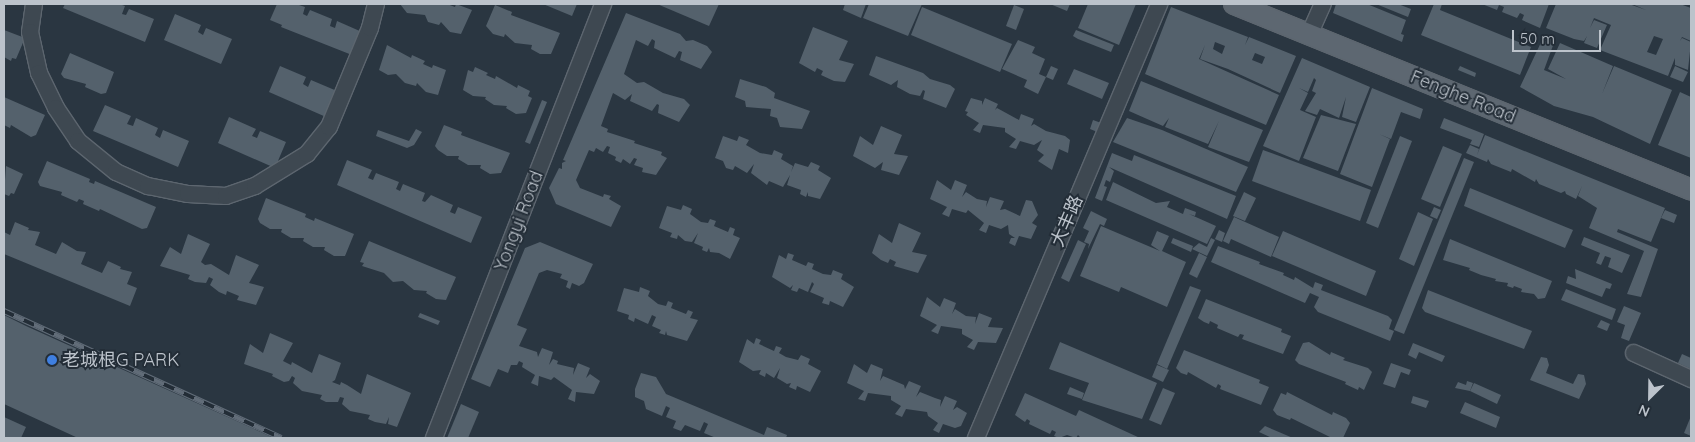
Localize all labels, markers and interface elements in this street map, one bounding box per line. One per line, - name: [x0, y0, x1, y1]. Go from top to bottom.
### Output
- scale bar: [1515, 20, 1604, 52]
- text: 50 m: [1520, 29, 1555, 48]
- street label: Fenghe Road: [1407, 66, 1519, 128]
- street label: Yongyi Road: [490, 168, 548, 274]
- street label: 大丰路: [1047, 192, 1087, 250]
- place label: 老城根G PARK: [62, 349, 179, 371]
- marker: 老城根G PARK: [46, 354, 58, 366]
- north arrow: [1625, 372, 1675, 422]
- text: N: [1636, 401, 1652, 421]

